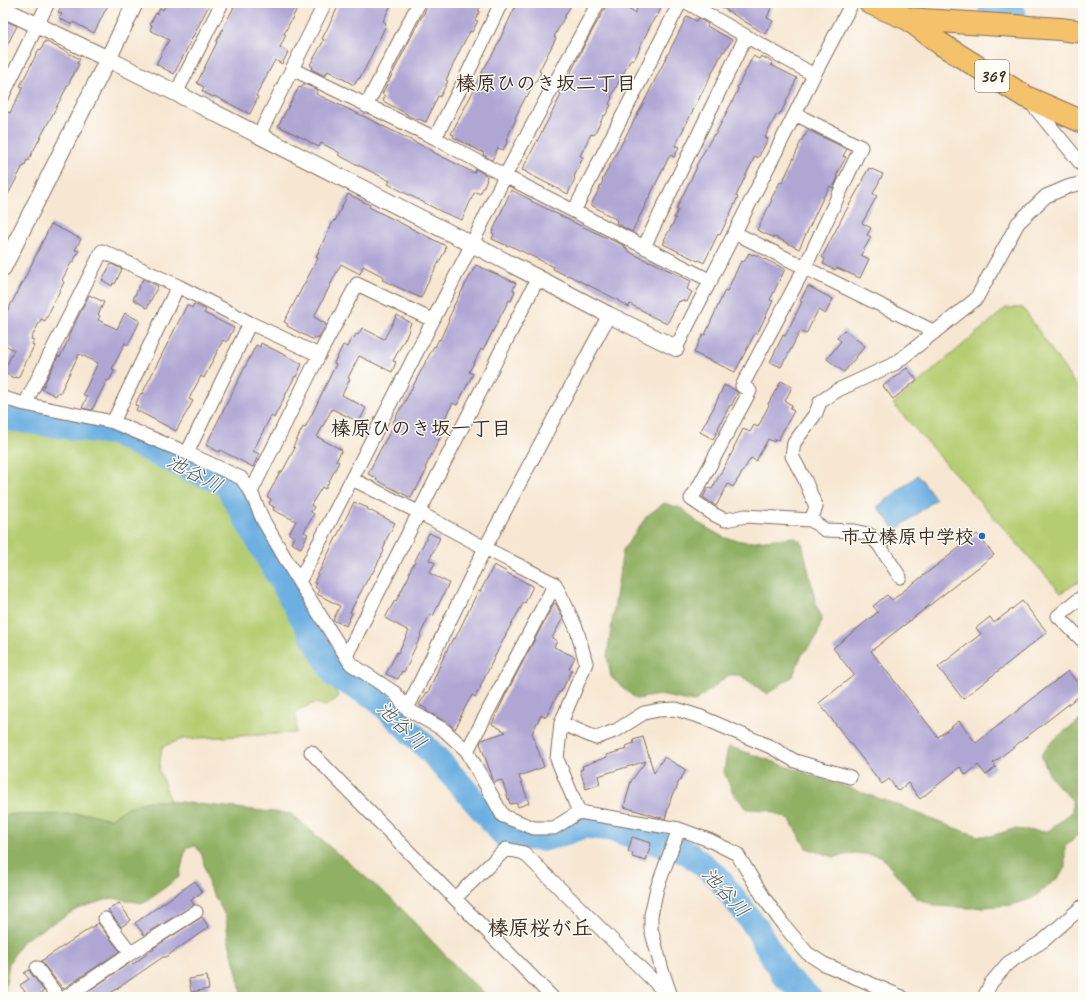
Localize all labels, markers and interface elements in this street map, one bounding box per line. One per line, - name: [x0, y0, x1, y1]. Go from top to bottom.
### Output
- road number: 369: [975, 60, 1009, 92]
- district label: 榛原ひのき坂二丁目: [456, 71, 636, 96]
- district label: 榛原ひのき坂一丁目: [331, 416, 511, 441]
- water label: 池谷川: [162, 448, 227, 499]
- place label: 市立榛原中学校: [841, 525, 974, 549]
- marker: 市立榛原中学校: [977, 531, 987, 541]
- water label: 池谷川: [371, 696, 432, 755]
- water label: 池谷川: [696, 862, 755, 923]
- district label: 榛原桜が丘: [488, 915, 593, 941]

